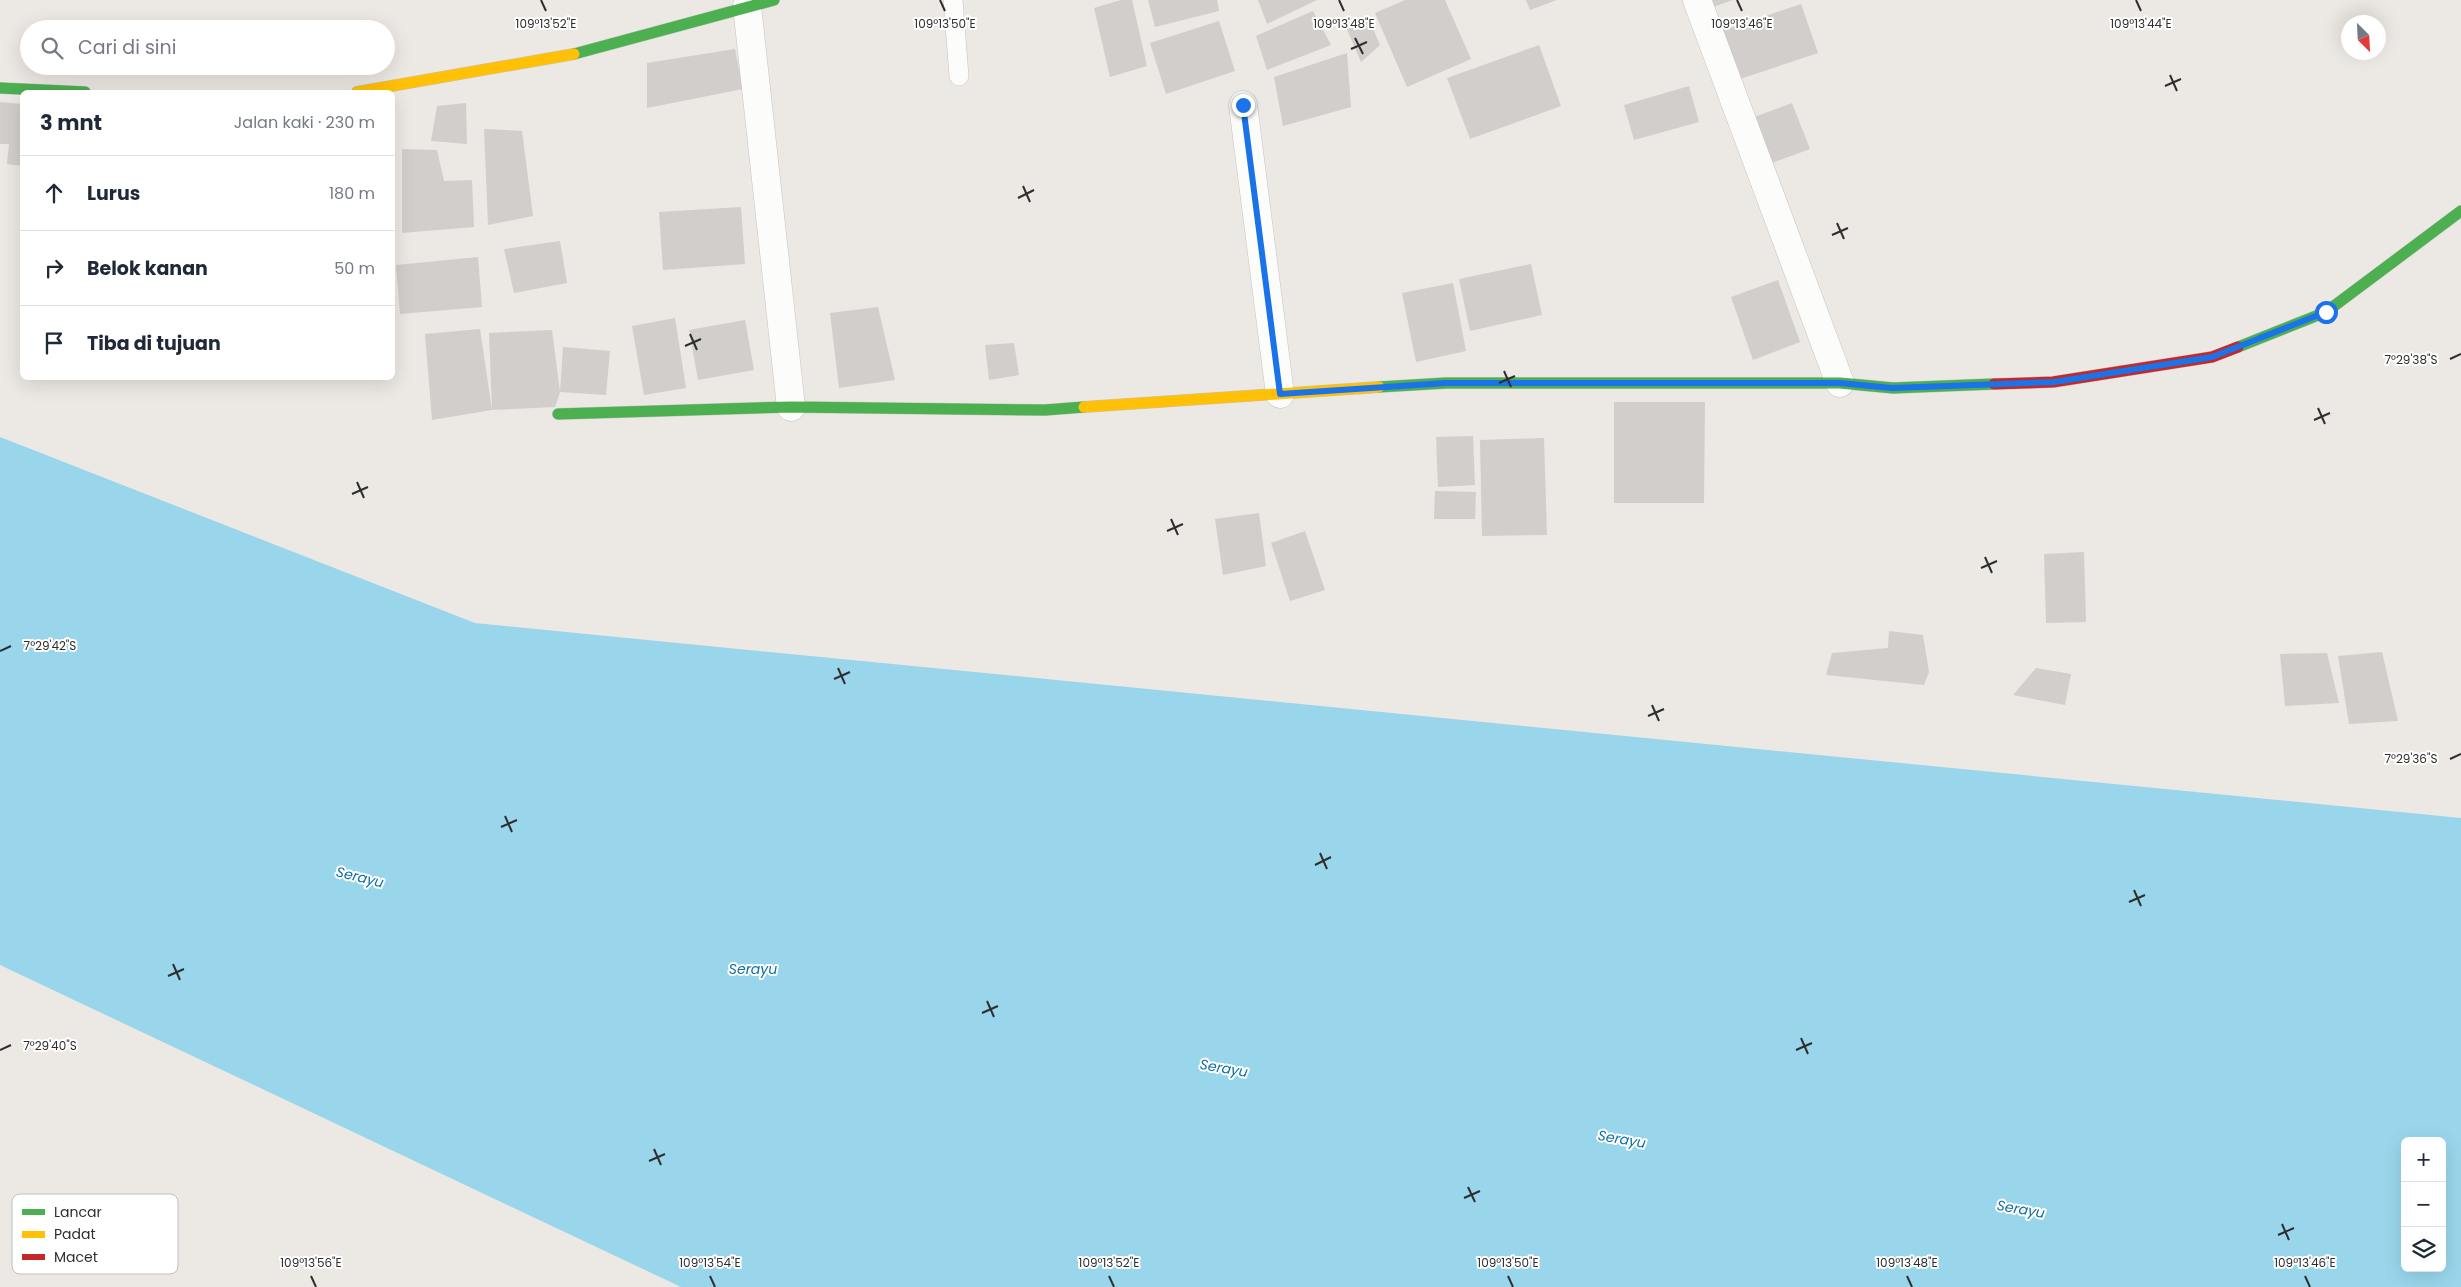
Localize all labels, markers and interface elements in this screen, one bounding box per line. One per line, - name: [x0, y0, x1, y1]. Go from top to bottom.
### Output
- text: 109°13'52"E: [516, 15, 576, 32]
- text: 109°13'50"E: [914, 15, 976, 32]
- text: 109°13'48"E: [1313, 15, 1375, 32]
- text: 109°13'46"E: [1711, 15, 1773, 32]
- text: 109°13'44"E: [2110, 15, 2172, 32]
- north arrow: [2341, 15, 2386, 60]
- search box: [20, 20, 395, 75]
- icon: search: [38, 34, 66, 62]
- text: Cari di sini: [78, 34, 176, 61]
- route end: [1232, 94, 1255, 117]
- text: 3 mnt: [40, 108, 102, 137]
- text: Jalan kaki · 230 m: [234, 111, 375, 134]
- icon: ahead: [40, 179, 68, 207]
- text: Lurus: [87, 180, 140, 207]
- text: 180 m: [329, 182, 375, 205]
- icon: right: [40, 254, 68, 282]
- text: Belok kanan: [87, 255, 208, 282]
- text: 50 m: [334, 257, 375, 280]
- route start: [2315, 301, 2338, 324]
- icon: arrive: [40, 329, 68, 357]
- text: Tiba di tujuan: [87, 330, 221, 357]
- text: 7°29'38"S: [2384, 351, 2438, 368]
- text: 7°29'42"S: [24, 637, 76, 654]
- text: 7°29'36"S: [2384, 750, 2438, 767]
- water label: Serayu: [334, 861, 386, 893]
- water label: Serayu: [729, 959, 777, 979]
- text: 7°29'40"S: [23, 1037, 77, 1054]
- water label: Serayu: [1198, 1054, 1250, 1082]
- water label: Serayu: [1596, 1125, 1648, 1153]
- map controls: [2401, 1137, 2446, 1272]
- button: +: [2401, 1137, 2446, 1182]
- button: −: [2401, 1182, 2446, 1227]
- legend: [12, 1194, 178, 1274]
- water label: Serayu: [1995, 1195, 2047, 1223]
- text: Lancar: [54, 1202, 102, 1222]
- text: Padat: [54, 1224, 96, 1244]
- button: layers: [2401, 1227, 2446, 1272]
- text: Macet: [54, 1247, 98, 1267]
- text: 109°13'56"E: [280, 1254, 342, 1271]
- text: 109°13'54"E: [679, 1254, 741, 1271]
- text: 109°13'52"E: [1079, 1254, 1139, 1271]
- text: 109°13'50"E: [1477, 1254, 1539, 1271]
- text: 109°13'48"E: [1876, 1254, 1938, 1271]
- text: 109°13'46"E: [2274, 1254, 2336, 1271]

